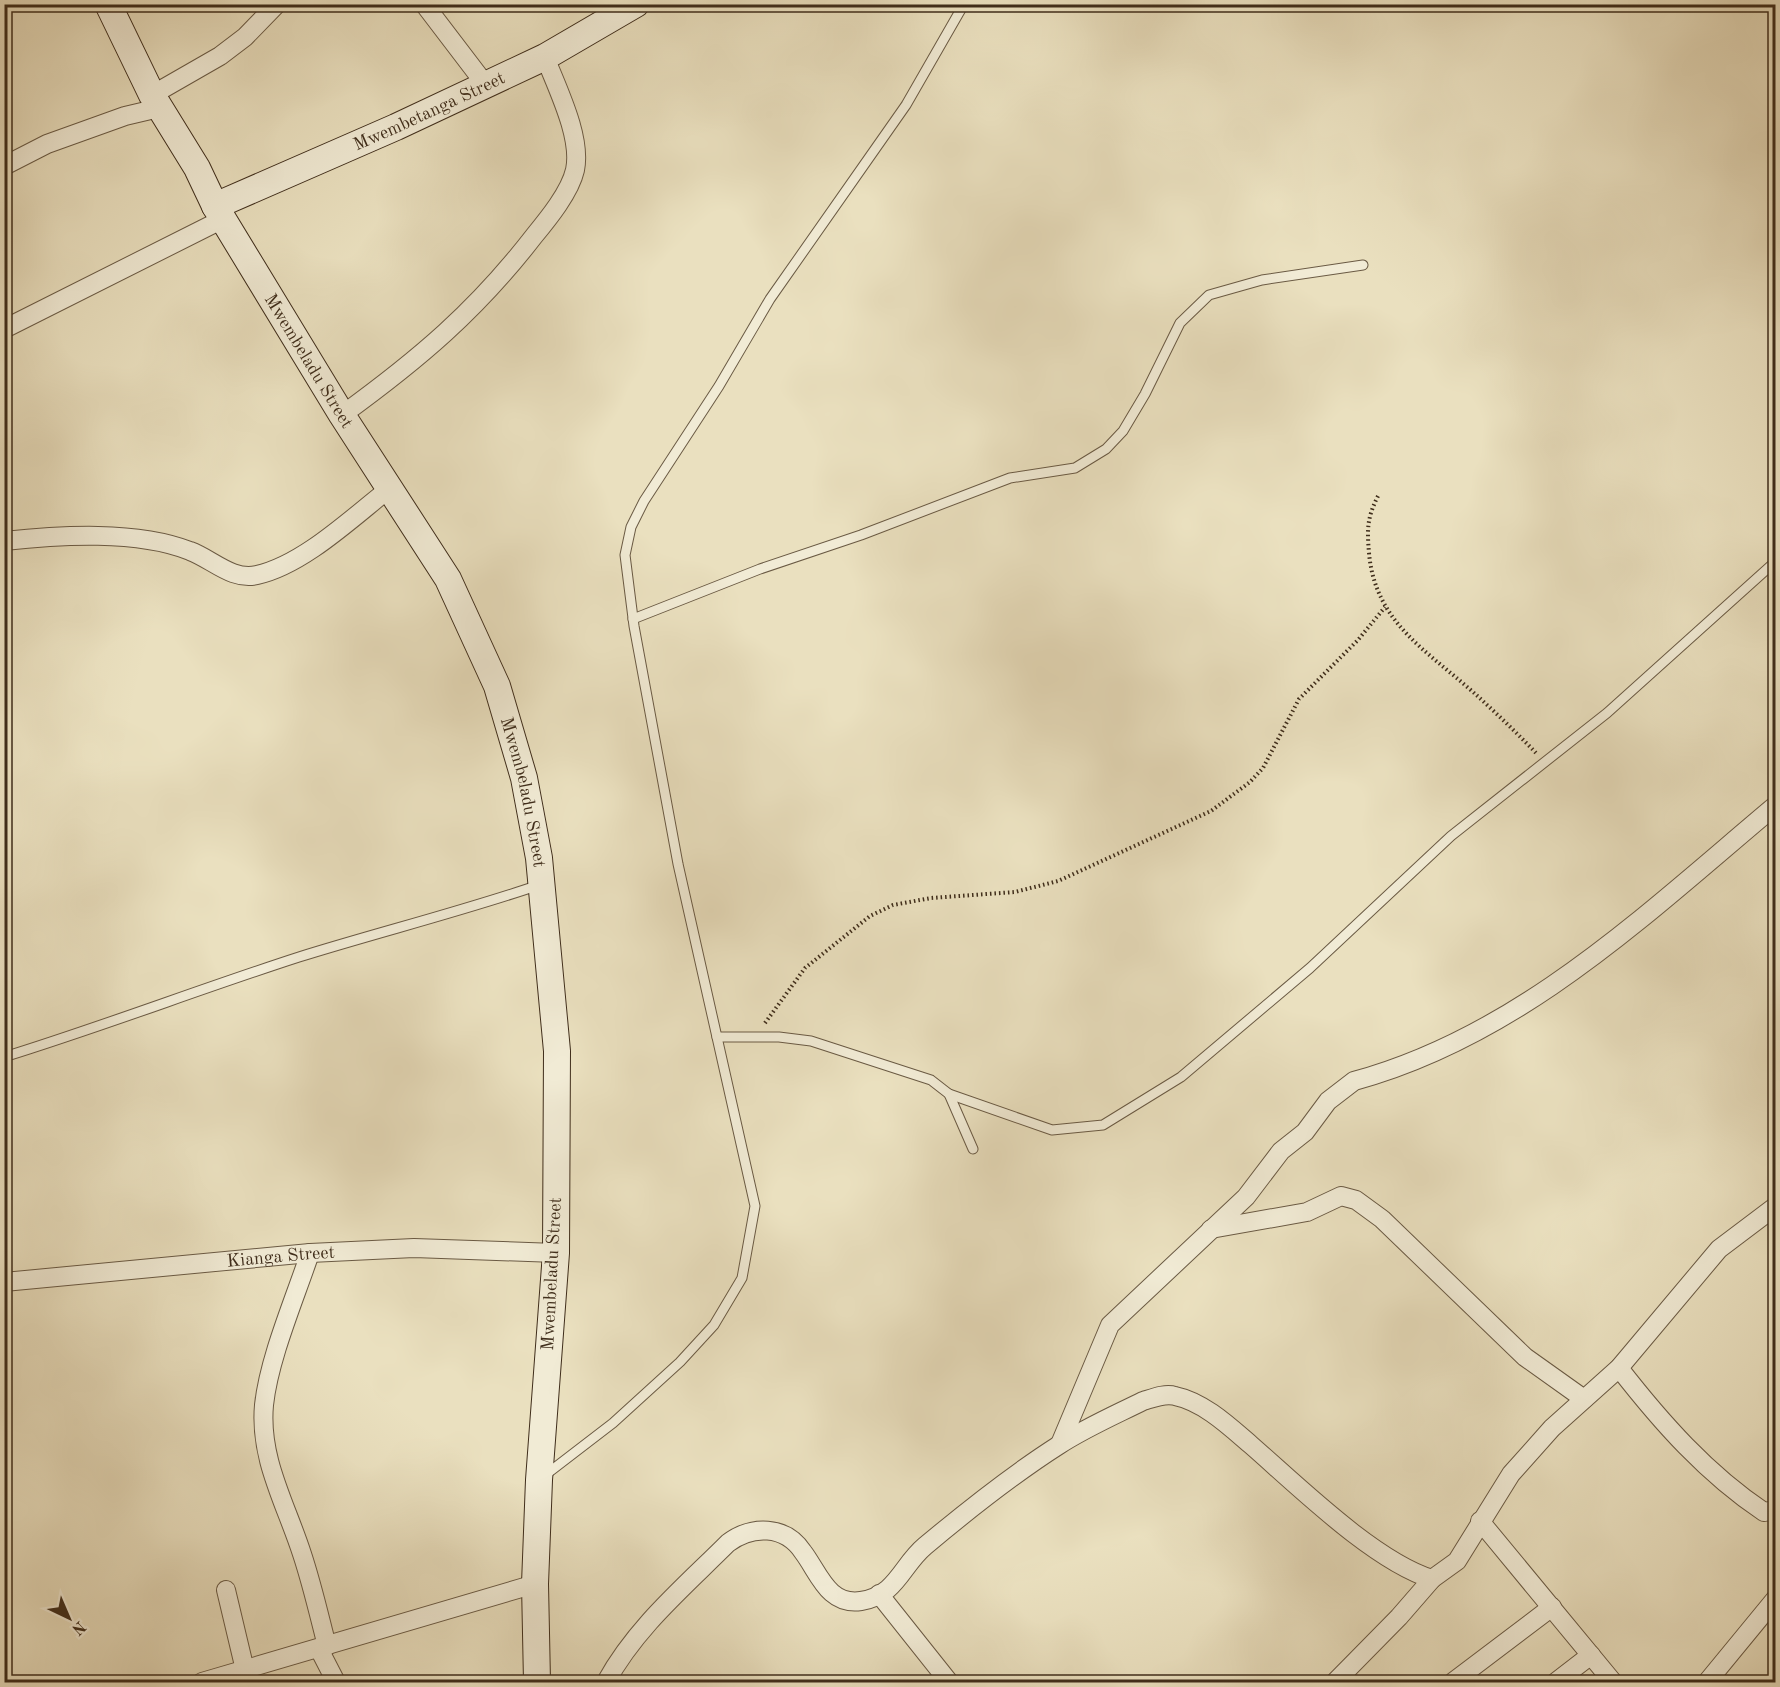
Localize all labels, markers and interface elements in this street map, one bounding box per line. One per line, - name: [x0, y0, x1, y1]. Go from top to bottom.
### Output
- street label: Mwembetanga Street: [351, 69, 508, 154]
- street label: Mwembeladu Street: [261, 291, 356, 432]
- street label: Mwembeladu Street: [497, 715, 548, 868]
- street label: Mwembeladu Street: [539, 1197, 565, 1351]
- street label: Kianga Street: [226, 1244, 335, 1271]
- north arrow: [39, 1588, 99, 1648]
- text: N: [68, 1617, 88, 1638]

